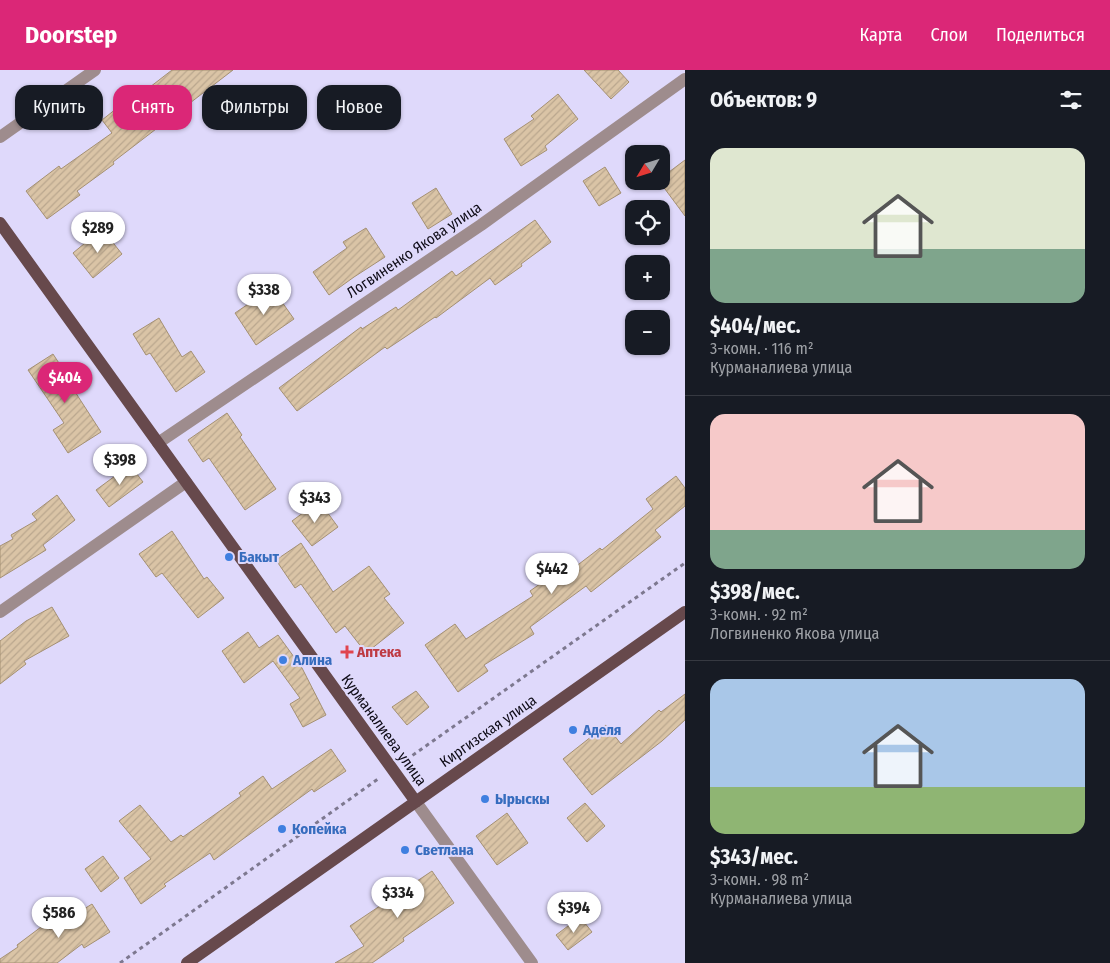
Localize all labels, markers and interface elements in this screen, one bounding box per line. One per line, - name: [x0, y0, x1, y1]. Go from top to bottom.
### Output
- text: Doorstep: [25, 21, 117, 49]
- text: Карта: [859, 24, 902, 46]
- text: Слои: [930, 24, 968, 46]
- text: Поделиться: [996, 24, 1085, 46]
- chip: Купить: [15, 85, 103, 130]
- chip: Снять: [113, 85, 192, 130]
- chip: Фильтры: [202, 85, 307, 130]
- chip: Новое: [317, 85, 401, 130]
- icon: filters: [1057, 86, 1085, 114]
- text: Объектов: 9: [710, 87, 817, 113]
- north arrow: [625, 145, 670, 190]
- map controls: [625, 145, 670, 355]
- icon: home: [853, 181, 943, 271]
- street label: Логвиненко Якова улица: [343, 198, 485, 302]
- button: locate: [625, 200, 670, 245]
- pin: $289: [68, 212, 128, 254]
- text: $289: [82, 218, 114, 237]
- button: +: [625, 255, 670, 300]
- pin: $338: [234, 274, 294, 316]
- text: $338: [248, 280, 280, 299]
- button: −: [625, 310, 670, 355]
- text: $404/мес.: [710, 313, 801, 339]
- text: 3-комн. · 116 m²: [710, 339, 813, 358]
- text: Курманалиева улица: [710, 358, 852, 377]
- pin: $404: [35, 362, 95, 404]
- text: $404: [48, 368, 82, 387]
- pin: $398: [90, 444, 150, 486]
- icon: home: [853, 446, 943, 536]
- text: $398: [104, 450, 136, 469]
- pin: $343: [285, 482, 345, 524]
- text: $343: [299, 488, 331, 507]
- place label: Бакыт: [239, 548, 280, 566]
- marker: Бакыт: [223, 551, 235, 563]
- pin: $442: [522, 552, 582, 595]
- text: $442: [536, 559, 568, 578]
- text: $398/мес.: [710, 579, 800, 605]
- text: 3-комн. · 92 m²: [710, 605, 808, 624]
- text: Логвиненко Якова улица: [710, 624, 879, 643]
- place label: Аптека: [356, 643, 402, 661]
- marker: Аптека: [341, 646, 353, 658]
- place label: Алина: [292, 651, 333, 669]
- marker: Алина: [277, 654, 289, 666]
- street label: Курманалиева улица: [338, 671, 430, 789]
- street label: Киргизская улица: [436, 691, 540, 771]
- icon: home: [853, 711, 943, 801]
- place label: Аделя: [582, 721, 621, 739]
- marker: Аделя: [567, 724, 579, 736]
- place label: Ырыскы: [495, 790, 550, 808]
- marker: Ырыскы: [479, 793, 491, 805]
- place label: Копейка: [292, 820, 347, 838]
- marker: Копейка: [276, 823, 288, 835]
- place label: Светлана: [415, 841, 474, 859]
- marker: Светлана: [399, 844, 411, 856]
- text: $343/мес.: [710, 844, 798, 870]
- text: 3-комн. · 98 m²: [710, 870, 809, 889]
- pin: $334: [368, 876, 428, 919]
- text: $334: [382, 883, 414, 902]
- text: Курманалиева улица: [710, 889, 852, 908]
- pin: $394: [544, 892, 604, 934]
- pin: $586: [29, 896, 89, 939]
- text: $394: [558, 898, 590, 917]
- text: $586: [43, 903, 75, 922]

